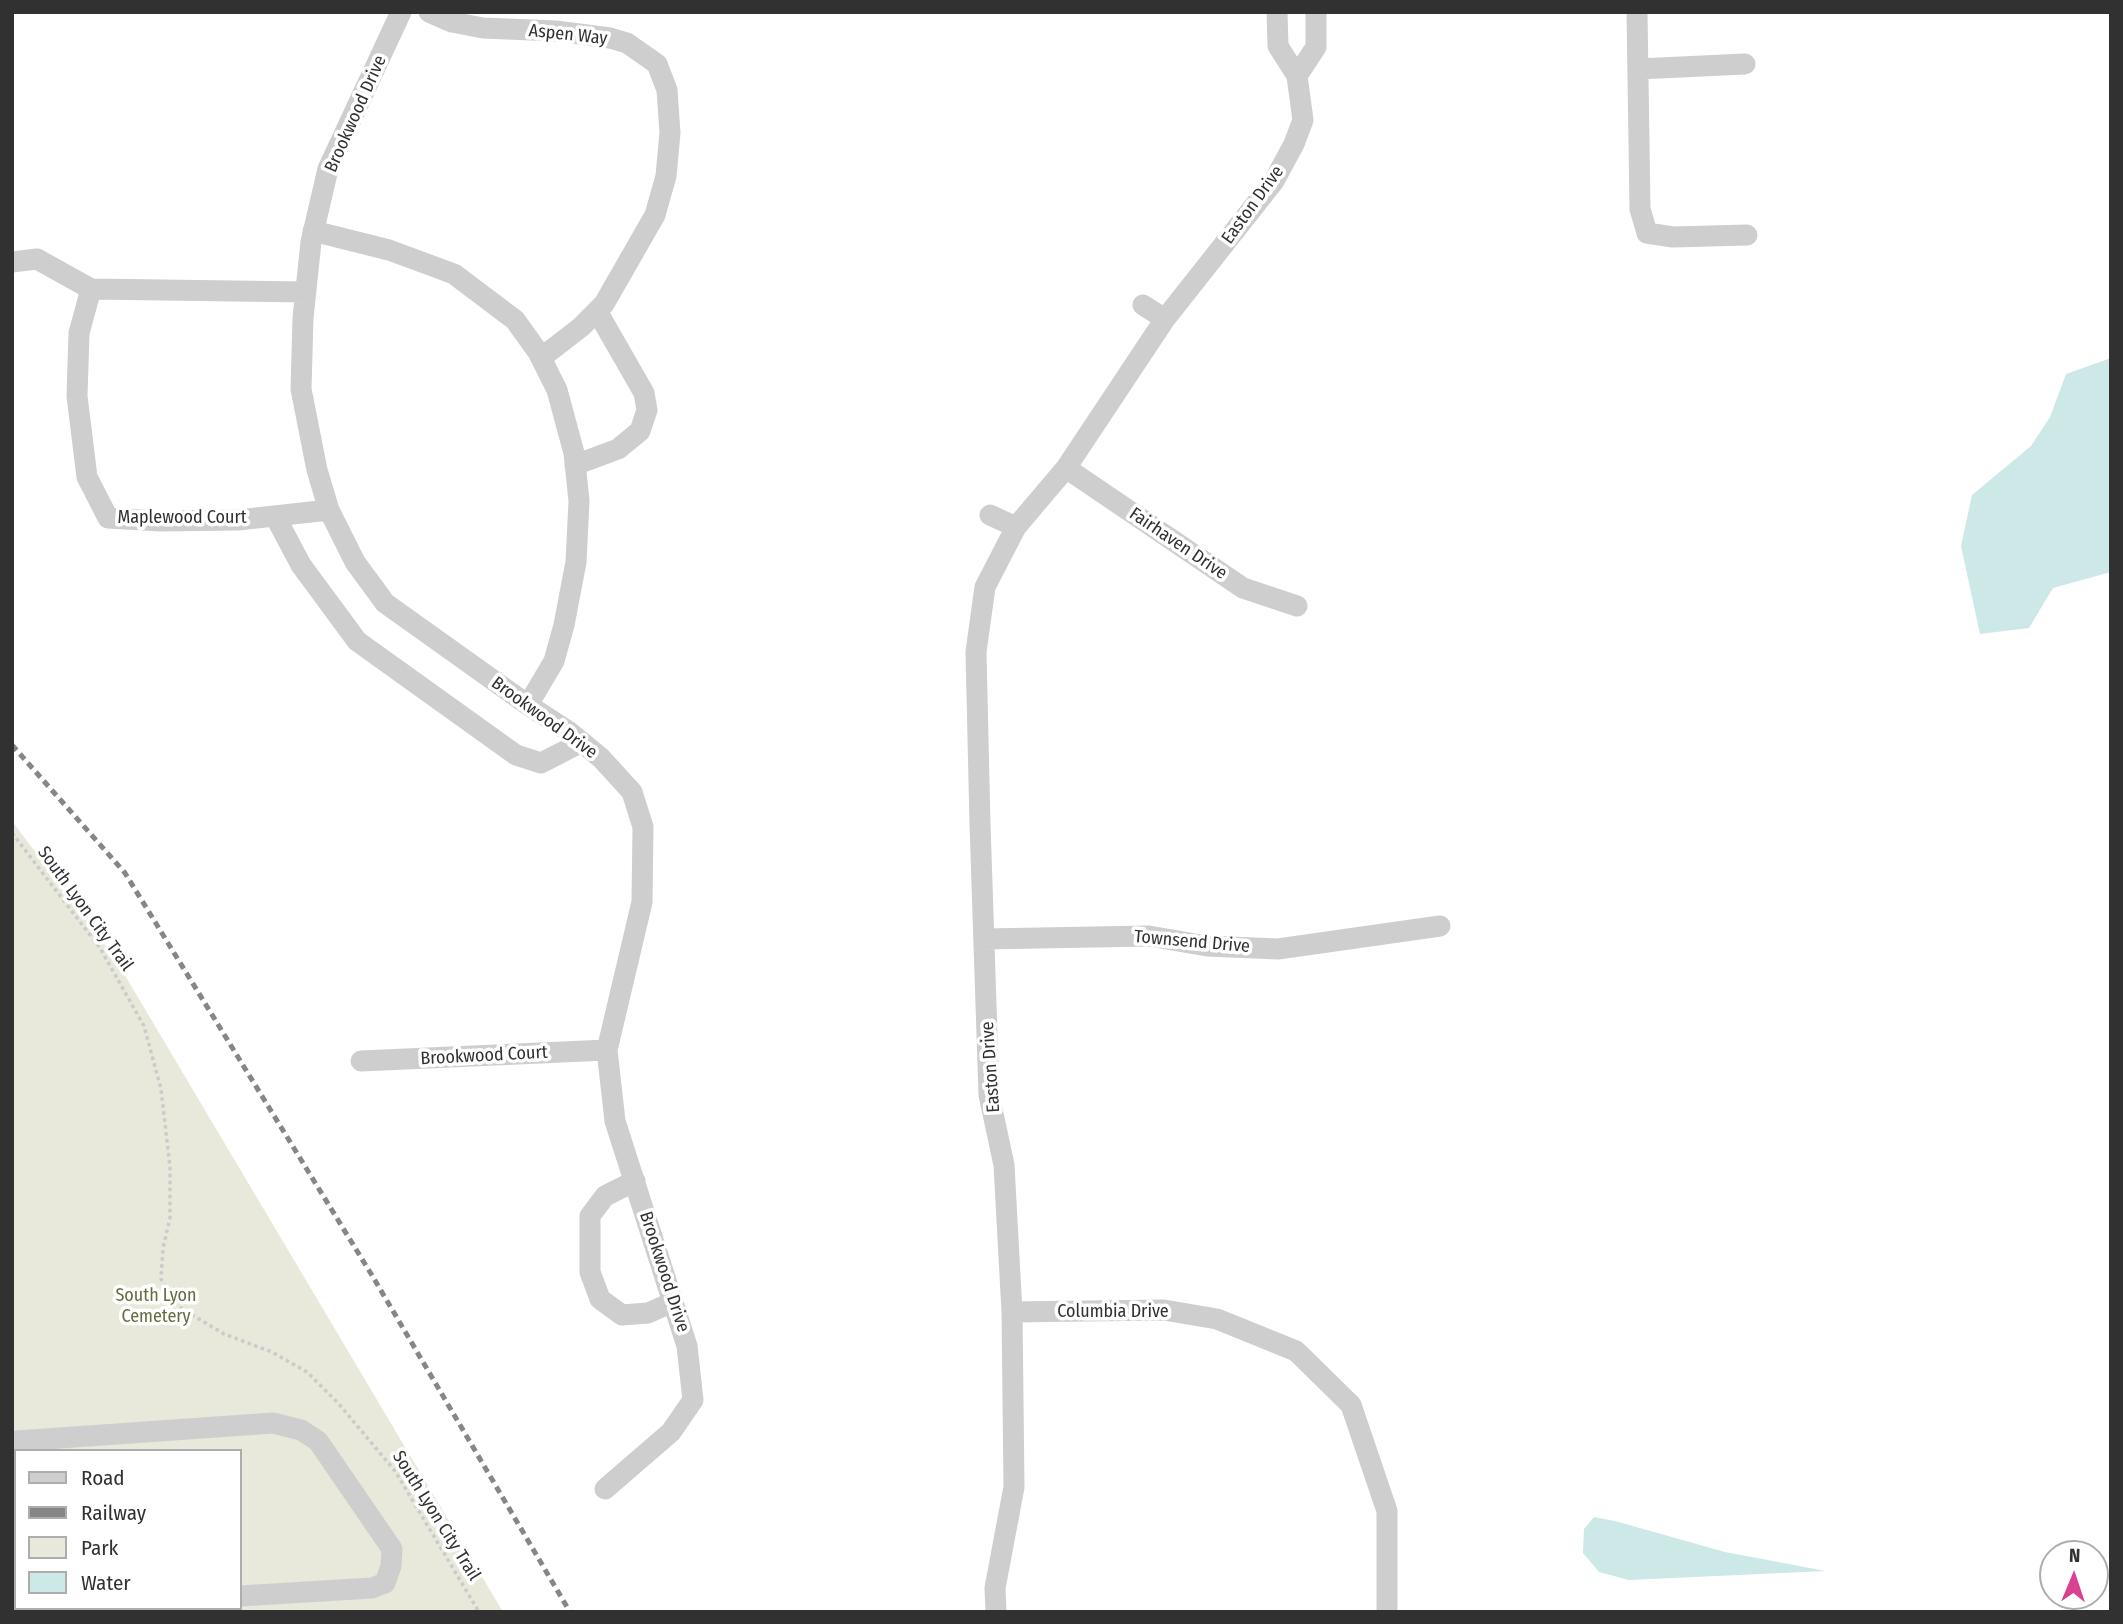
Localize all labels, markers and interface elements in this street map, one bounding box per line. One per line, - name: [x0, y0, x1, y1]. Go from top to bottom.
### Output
- street label: Aspen Way: [528, 20, 608, 50]
- street label: Brookwood Drive: [321, 52, 391, 176]
- street label: Easton Drive: [1217, 162, 1289, 248]
- street label: Fairhaven Drive: [1125, 503, 1231, 585]
- street label: Maplewood Court: [117, 507, 247, 529]
- street label: Brookwood Drive: [487, 672, 601, 764]
- street label: South Lyon City Trail: [33, 842, 137, 976]
- street label: Townsend Drive: [1133, 926, 1251, 958]
- street label: Easton Drive: [977, 1021, 1005, 1113]
- street label: Brookwood Court: [420, 1042, 548, 1070]
- street label: Brookwood Drive: [634, 1209, 694, 1335]
- park label: South Lyon Cemetery: [115, 1285, 197, 1328]
- street label: Columbia Drive: [1057, 1301, 1169, 1323]
- street label: South Lyon City Trail: [387, 1447, 485, 1585]
- legend: [14, 1449, 242, 1610]
- text: Road: [81, 1465, 125, 1491]
- text: Railway: [81, 1500, 146, 1526]
- text: Park: [81, 1535, 118, 1561]
- north arrow: [2039, 1540, 2109, 1610]
- text: N: [2069, 1544, 2081, 1567]
- text: Water: [81, 1570, 131, 1596]

